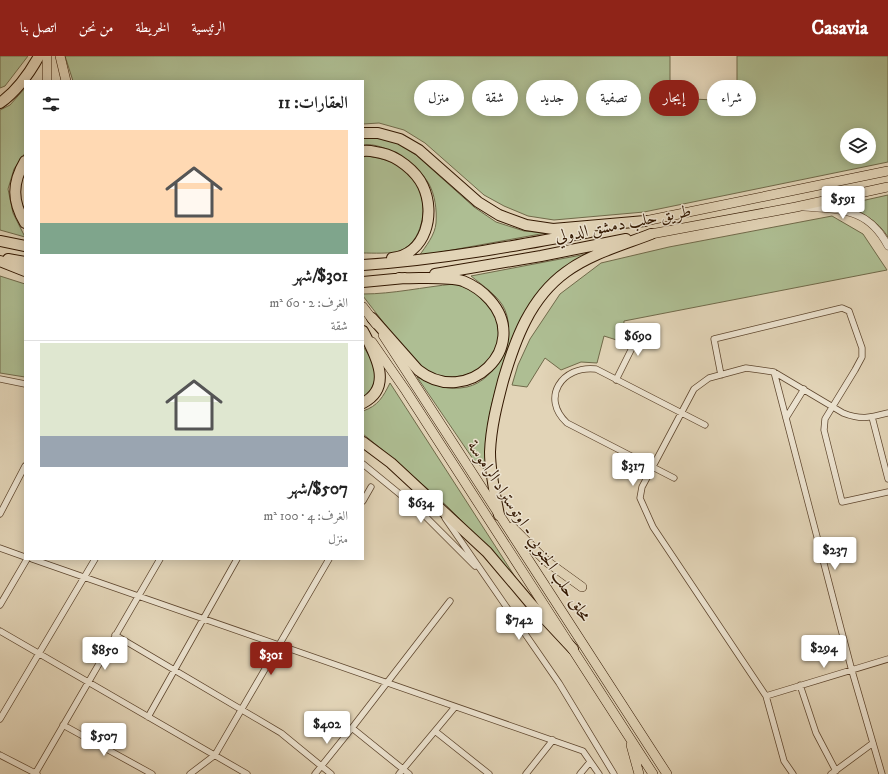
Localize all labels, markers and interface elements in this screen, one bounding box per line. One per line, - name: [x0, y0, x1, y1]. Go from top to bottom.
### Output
- text: Casavia: [812, 17, 868, 40]
- text: اتصل بنا: [20, 19, 57, 37]
- text: من نحن: [79, 19, 114, 37]
- text: الخريطة: [136, 19, 170, 37]
- text: الرئيسية: [192, 19, 225, 37]
- chip: منزل: [414, 80, 464, 116]
- chip: شقة: [472, 80, 518, 116]
- chip: جديد: [526, 80, 578, 116]
- chip: تصفية: [586, 80, 641, 116]
- chip: إيجار: [649, 80, 699, 116]
- chip: شراء: [707, 80, 756, 116]
- text: العقارات: 11: [278, 92, 348, 114]
- icon: filters: [40, 93, 62, 115]
- map controls: [840, 128, 876, 164]
- button: layers: [840, 128, 876, 164]
- icon: home: [158, 156, 230, 228]
- pin: $591: [819, 186, 867, 220]
- text: $591: [831, 191, 855, 207]
- street label: طريق حلب دمشق الدولي: [553, 200, 694, 251]
- text: $301/شهر: [293, 265, 348, 287]
- text: الغرف: 2 · 60 m²: [269, 295, 348, 311]
- text: شقة: [331, 318, 348, 334]
- pin: $690: [614, 323, 662, 357]
- text: $690: [624, 328, 652, 344]
- icon: home: [158, 369, 230, 441]
- street label: محلق حلب الجنوبي - اوتوستراد الراموسة: [460, 436, 596, 628]
- pin: $317: [609, 453, 657, 487]
- text: $317: [621, 458, 645, 474]
- text: $507/شهر: [288, 478, 348, 500]
- pin: $634: [397, 490, 445, 524]
- text: $634: [408, 495, 434, 511]
- text: الغرف: 4 · 100 m²: [263, 508, 348, 524]
- text: منزل: [328, 531, 348, 547]
- pin: $237: [811, 537, 859, 571]
- text: $237: [822, 542, 848, 558]
- pin: $742: [495, 607, 543, 641]
- text: $742: [505, 612, 533, 628]
- pin: $294: [800, 635, 848, 669]
- pin: $850: [81, 637, 129, 671]
- text: $294: [810, 640, 838, 656]
- text: $850: [91, 642, 119, 658]
- pin: $301: [247, 642, 295, 676]
- text: $301: [259, 647, 283, 663]
- pin: $402: [303, 711, 351, 745]
- text: $402: [313, 716, 341, 732]
- pin: $507: [80, 723, 128, 757]
- text: $507: [90, 728, 118, 744]

